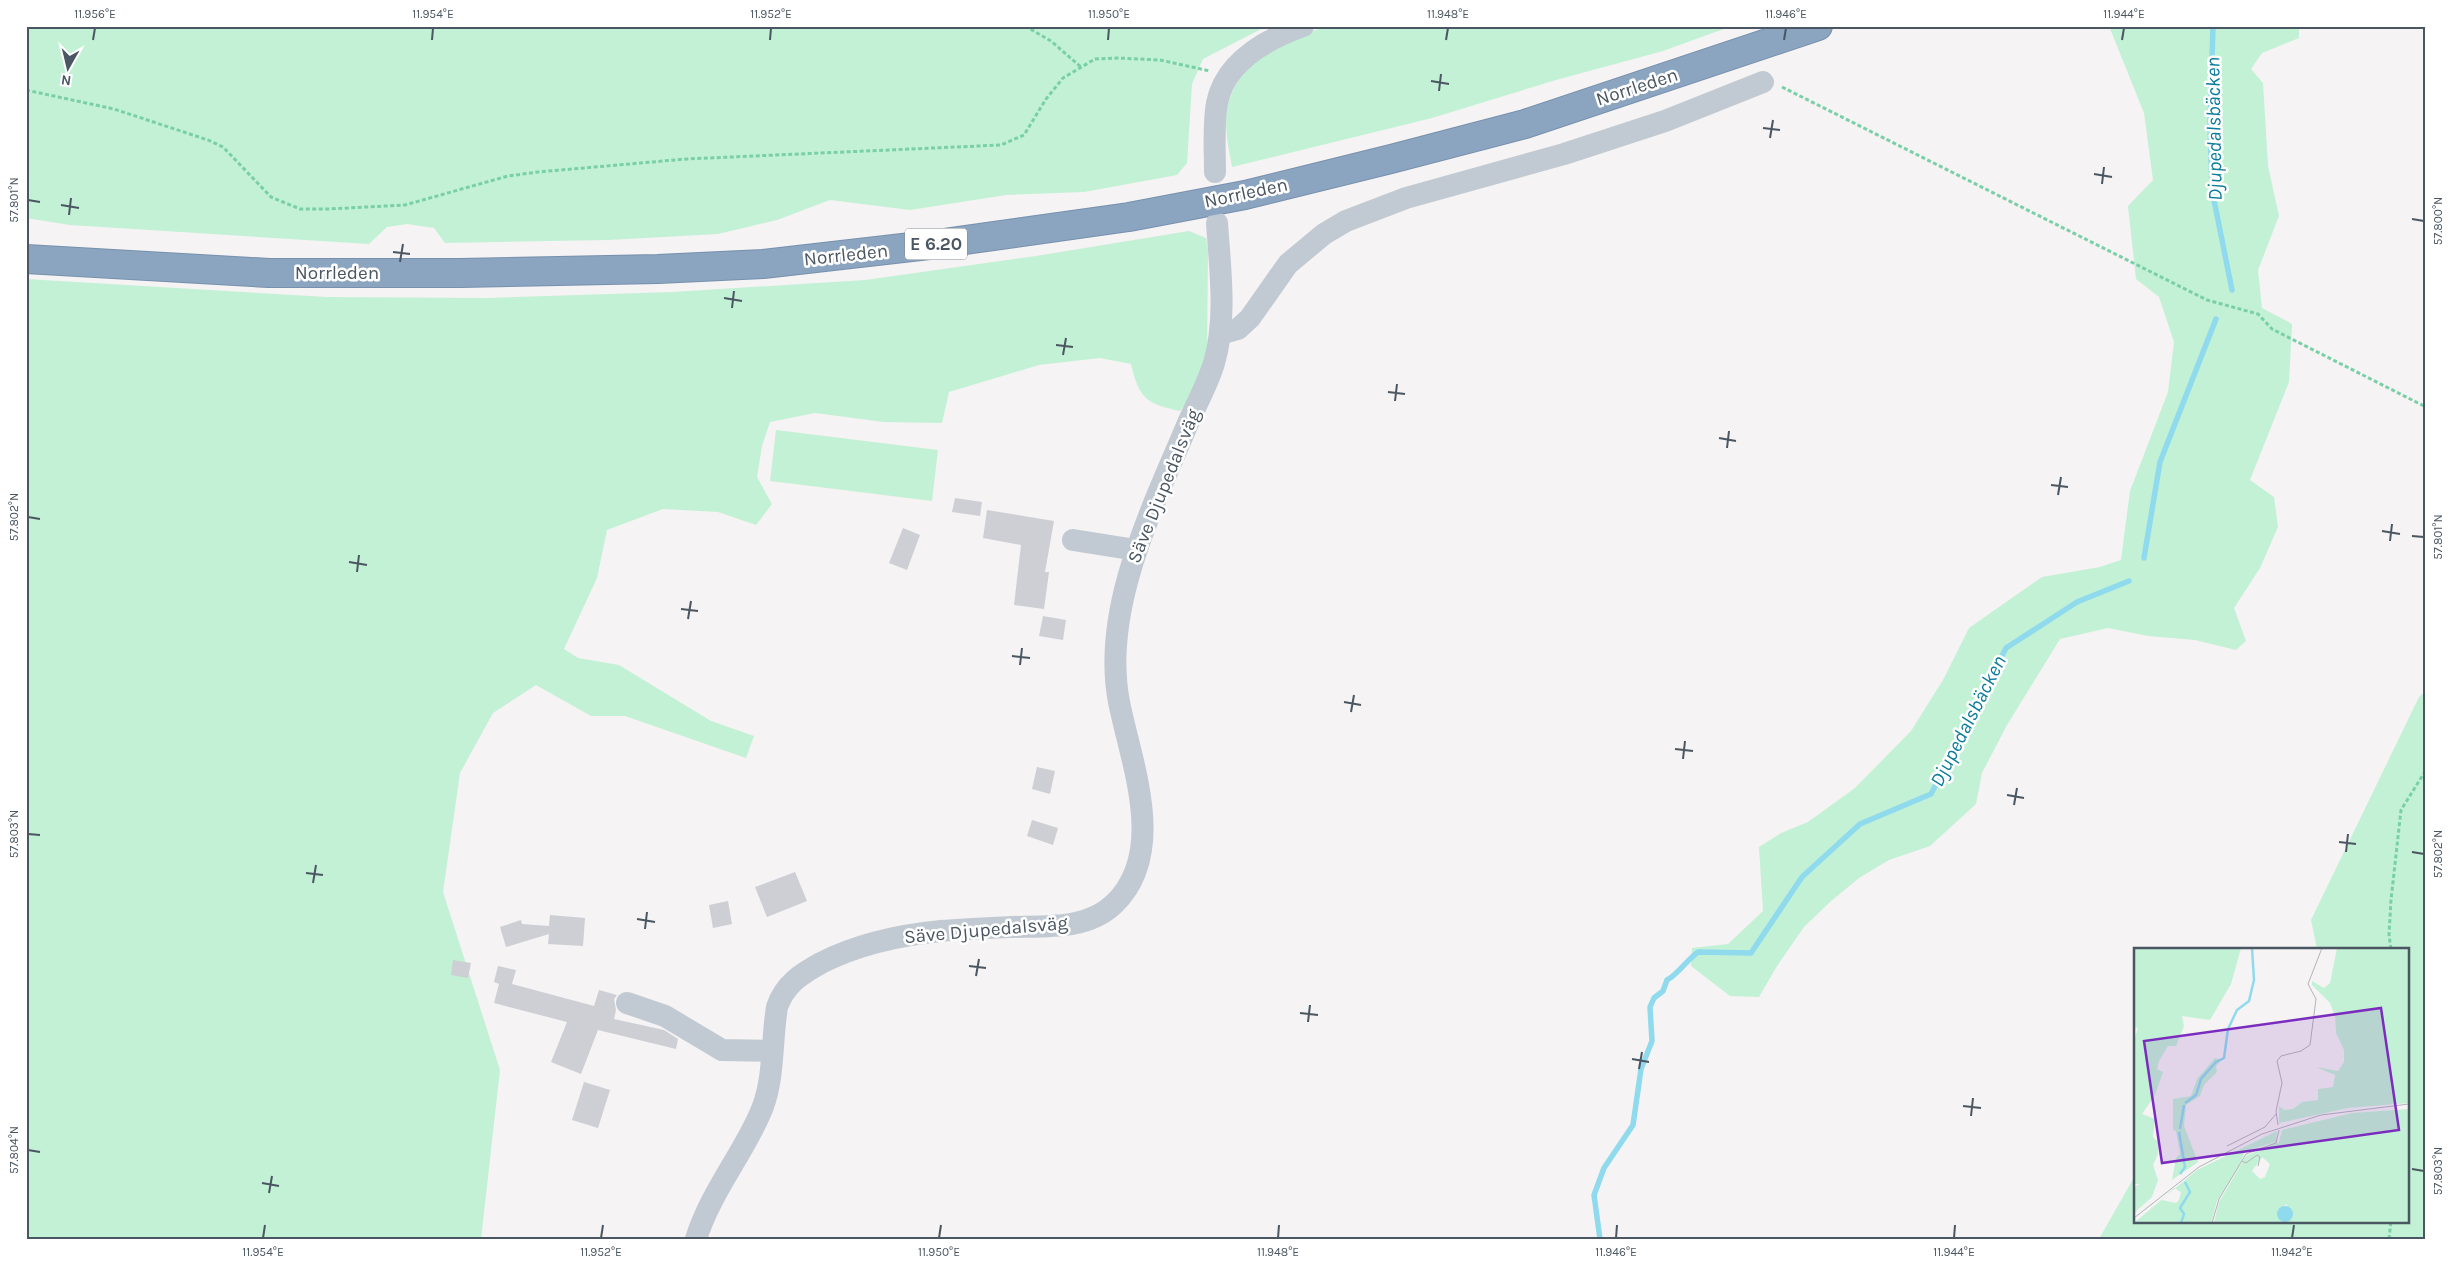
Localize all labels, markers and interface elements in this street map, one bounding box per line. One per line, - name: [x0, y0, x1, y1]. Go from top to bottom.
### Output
- text: 11.956°E: [74, 7, 116, 21]
- text: 11.954°E: [412, 7, 454, 21]
- text: 11.952°E: [750, 7, 792, 21]
- text: 11.950°E: [1088, 7, 1130, 21]
- text: 11.948°E: [1427, 7, 1469, 21]
- text: 11.946°E: [1765, 7, 1807, 21]
- text: 11.944°E: [2103, 7, 2145, 21]
- north arrow: [42, 42, 92, 92]
- water label: Djupedalsbäcken: [2201, 57, 2227, 201]
- street label: Norrleden: [1593, 63, 1681, 111]
- text: N: [60, 71, 72, 89]
- street label: Norrleden: [1202, 173, 1290, 213]
- text: 57.801°N: [7, 177, 21, 223]
- text: 57.800°N: [2431, 197, 2445, 245]
- road number: E 6.20: [905, 228, 967, 260]
- street label: Norrleden: [803, 240, 889, 270]
- street label: Norrleden: [295, 262, 379, 284]
- street label: Säve Djupedalsväg: [1123, 405, 1205, 566]
- text: 57.802°N: [7, 493, 21, 541]
- text: 57.801°N: [2431, 514, 2445, 560]
- water label: Djupedalsbäcken: [1925, 652, 2011, 790]
- text: 57.803°N: [7, 810, 21, 858]
- text: 57.802°N: [2431, 830, 2445, 878]
- street label: Säve Djupedalsväg: [903, 912, 1069, 948]
- inset map: [2134, 948, 2410, 1222]
- text: 57.804°N: [7, 1126, 21, 1174]
- text: 57.803°N: [2431, 1147, 2445, 1195]
- text: 11.954°E: [242, 1245, 284, 1259]
- text: 11.952°E: [580, 1245, 622, 1259]
- text: 11.950°E: [918, 1245, 960, 1259]
- text: 11.948°E: [1257, 1245, 1299, 1259]
- text: 11.946°E: [1595, 1245, 1637, 1259]
- text: 11.944°E: [1933, 1245, 1975, 1259]
- text: 11.942°E: [2271, 1245, 2313, 1259]

